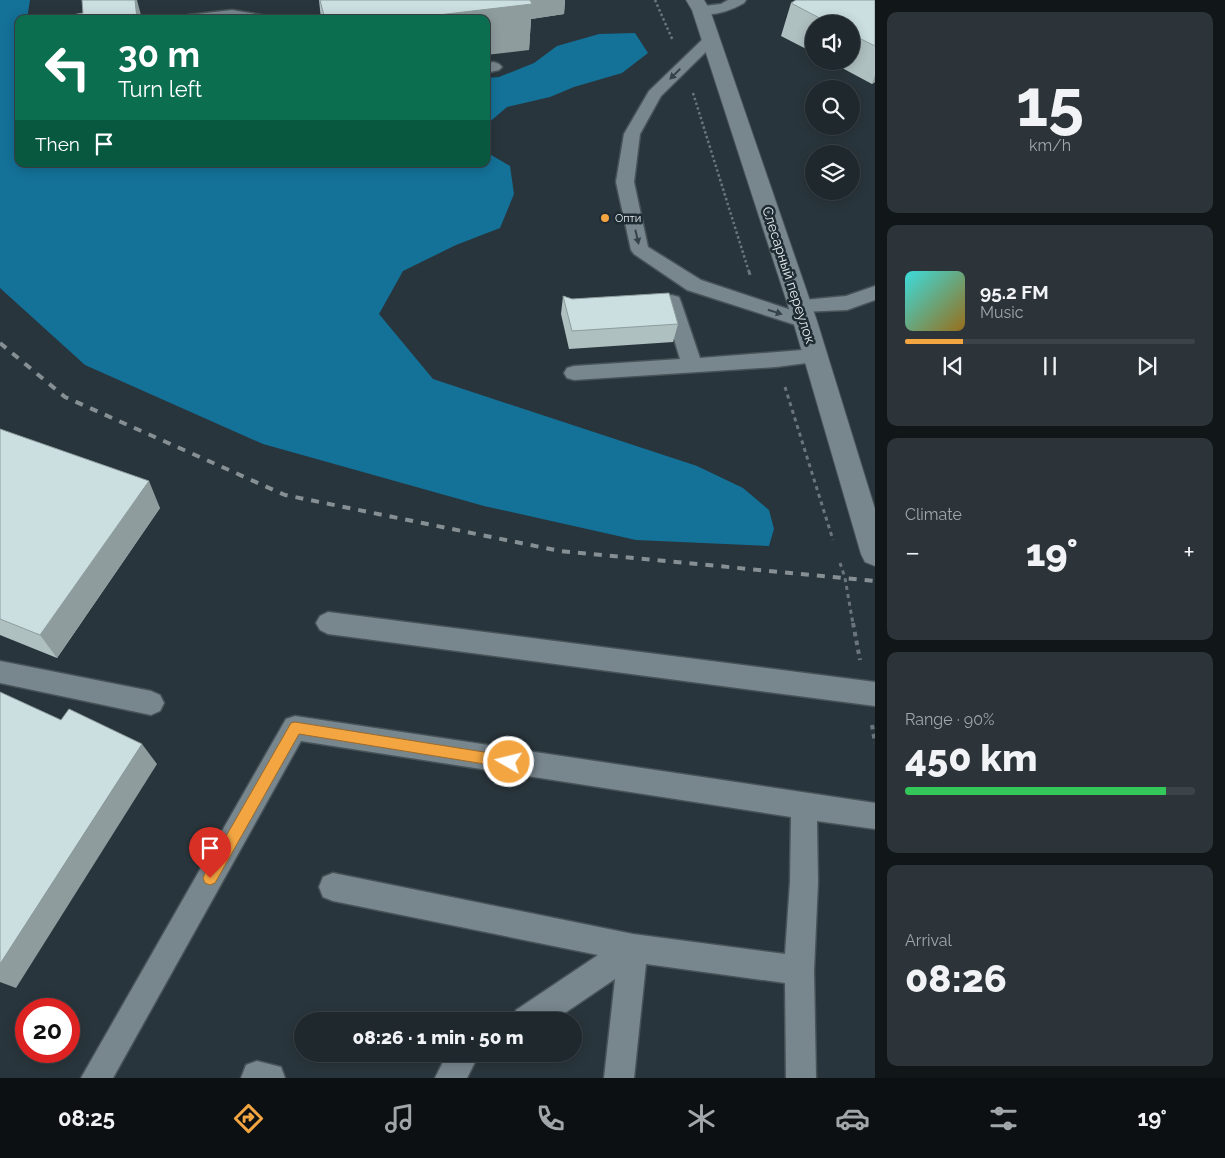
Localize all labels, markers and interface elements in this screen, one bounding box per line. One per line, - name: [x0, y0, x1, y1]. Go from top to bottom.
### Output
- map controls: [805, 15, 860, 200]
- button: sound: [805, 15, 860, 70]
- text: 30 m: [118, 34, 200, 75]
- icon: left: [35, 35, 100, 100]
- text: 15: [1016, 65, 1084, 141]
- one-way arrow: [669, 68, 681, 80]
- text: Turn left: [118, 76, 202, 102]
- button: search: [805, 80, 860, 135]
- icon: arrive: [90, 130, 118, 158]
- text: Then: [35, 133, 80, 155]
- text: km/h: [1029, 136, 1071, 155]
- button: layers: [805, 145, 860, 200]
- street label: Слесарный переулок: [759, 204, 819, 346]
- marker: Опти: [599, 212, 611, 224]
- place label: Опти: [615, 212, 641, 225]
- one-way arrow: [633, 230, 641, 245]
- text: 95.2 FM: [980, 281, 1049, 303]
- text: Music: [980, 303, 1024, 322]
- one-way arrow: [768, 308, 783, 316]
- icon: previous: [939, 352, 967, 380]
- icon: pause: [1036, 352, 1064, 380]
- icon: next: [1133, 352, 1161, 380]
- text: Climate: [905, 505, 962, 524]
- text: 19°: [1026, 530, 1078, 575]
- text: −: [905, 536, 920, 569]
- text: +: [1183, 536, 1195, 569]
- text: Range · 90%: [905, 710, 994, 729]
- position arrow: [482, 735, 534, 787]
- text: 450 km: [905, 735, 1038, 780]
- pin: [189, 827, 231, 878]
- icon: arrive: [196, 834, 224, 862]
- text: Arrival: [905, 931, 952, 950]
- text: 08:26: [905, 956, 1007, 1001]
- speed limit sign: 20: [15, 998, 80, 1063]
- text: 08:26 · 1 min · 50 m: [352, 1026, 524, 1048]
- icon: directions: [231, 1101, 266, 1136]
- icon: music: [382, 1101, 417, 1136]
- icon: phone: [533, 1101, 568, 1136]
- icon: climate: [684, 1101, 719, 1136]
- icon: car: [835, 1101, 870, 1136]
- icon: filters: [986, 1101, 1021, 1136]
- text: 08:25: [58, 1105, 115, 1131]
- text: 19°: [1137, 1105, 1167, 1131]

